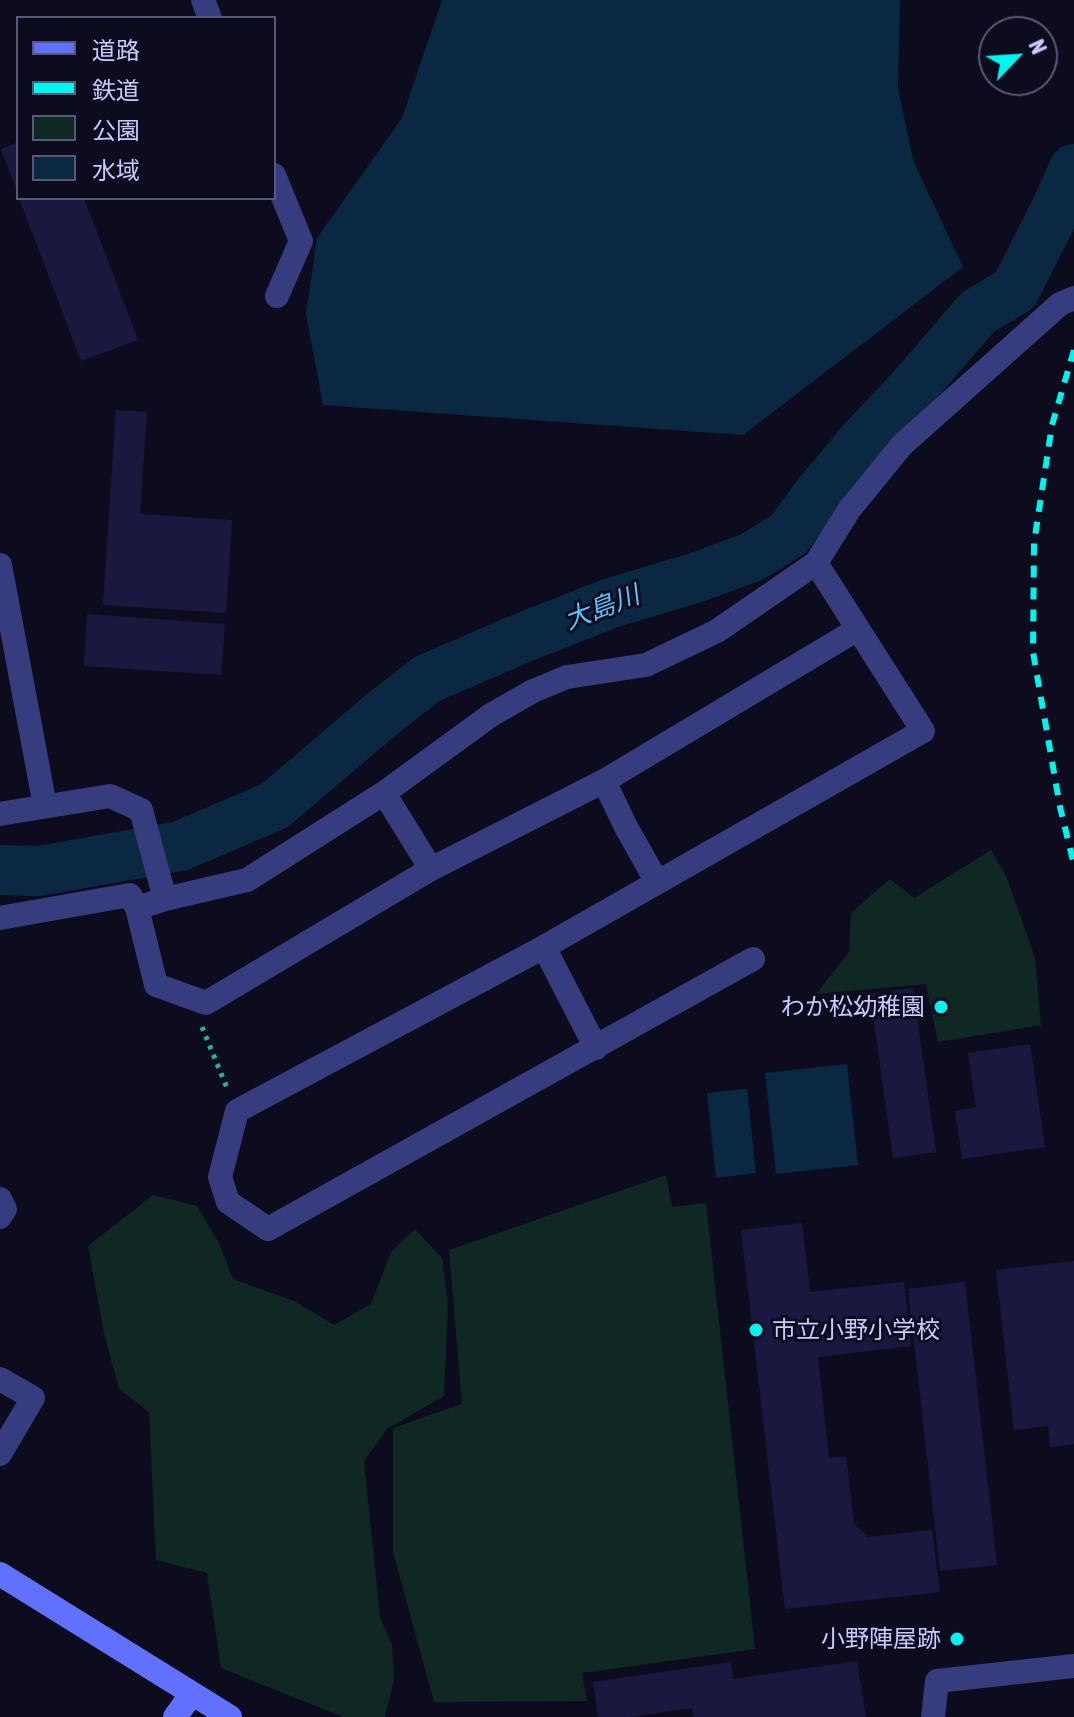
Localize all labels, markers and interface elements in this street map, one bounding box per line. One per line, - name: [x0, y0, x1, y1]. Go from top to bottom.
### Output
- legend: [16, 16, 276, 200]
- north arrow: [978, 16, 1058, 96]
- text: N: [1023, 35, 1052, 58]
- text: 道路: [92, 37, 140, 64]
- text: 鉄道: [92, 77, 140, 104]
- text: 公園: [92, 117, 140, 144]
- text: 水域: [92, 157, 140, 184]
- water label: 大島川: [560, 579, 644, 637]
- place label: わか松幼稚園: [781, 993, 925, 1021]
- marker: わか松幼稚園: [932, 998, 950, 1016]
- place label: 市立小野小学校: [772, 1316, 940, 1344]
- marker: 市立小野小学校: [747, 1321, 765, 1339]
- place label: 小野陣屋跡: [821, 1625, 941, 1653]
- marker: 小野陣屋跡: [948, 1630, 966, 1648]

